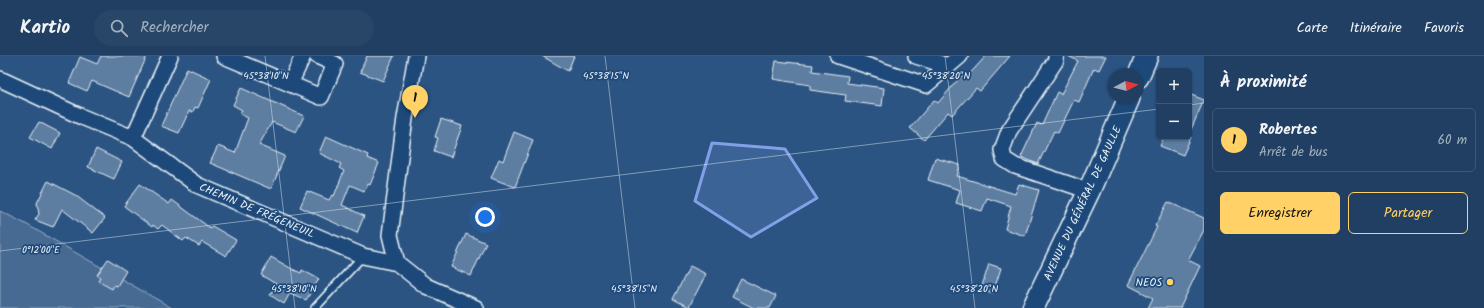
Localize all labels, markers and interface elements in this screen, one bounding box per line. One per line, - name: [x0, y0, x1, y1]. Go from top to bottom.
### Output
- search box: [94, 10, 374, 46]
- text: Kartio: [20, 13, 70, 43]
- text: Rechercher: [140, 16, 209, 40]
- icon: search: [108, 17, 130, 39]
- text: Carte: [1296, 17, 1328, 39]
- text: Itinéraire: [1350, 17, 1402, 39]
- text: Favoris: [1424, 17, 1464, 39]
- text: 45°38'10"N: [243, 68, 289, 84]
- text: 45°38'15"N: [583, 68, 629, 84]
- text: 45°38'20"N: [922, 68, 970, 84]
- north arrow: [1108, 68, 1144, 104]
- map controls: [1156, 68, 1192, 140]
- button: +: [1156, 68, 1192, 104]
- text: À proximité: [1220, 69, 1307, 96]
- pin: 1: [402, 85, 428, 118]
- button: −: [1156, 104, 1192, 140]
- text: Robertes: [1259, 118, 1317, 142]
- street label: AVENUE DU GÉNÉRAL DE GAULLE: [1039, 123, 1127, 284]
- text: 1: [1232, 130, 1236, 151]
- text: 60 m: [1438, 130, 1467, 151]
- text: Arrêt de bus: [1259, 142, 1328, 163]
- street label: CHEMIN DE FRÉGENEUIL: [196, 178, 317, 243]
- button: Enregistrer: [1220, 192, 1340, 234]
- button: Partager: [1348, 192, 1468, 234]
- your location: [475, 207, 495, 227]
- text: 0°12'00"E: [22, 242, 61, 258]
- place label: NEOS: [1136, 274, 1162, 292]
- marker: NEOS: [1165, 277, 1175, 287]
- text: 45°38'10"N: [271, 281, 317, 297]
- text: 45°38'15"N: [611, 281, 657, 297]
- text: 45°38'20"N: [950, 281, 998, 297]

